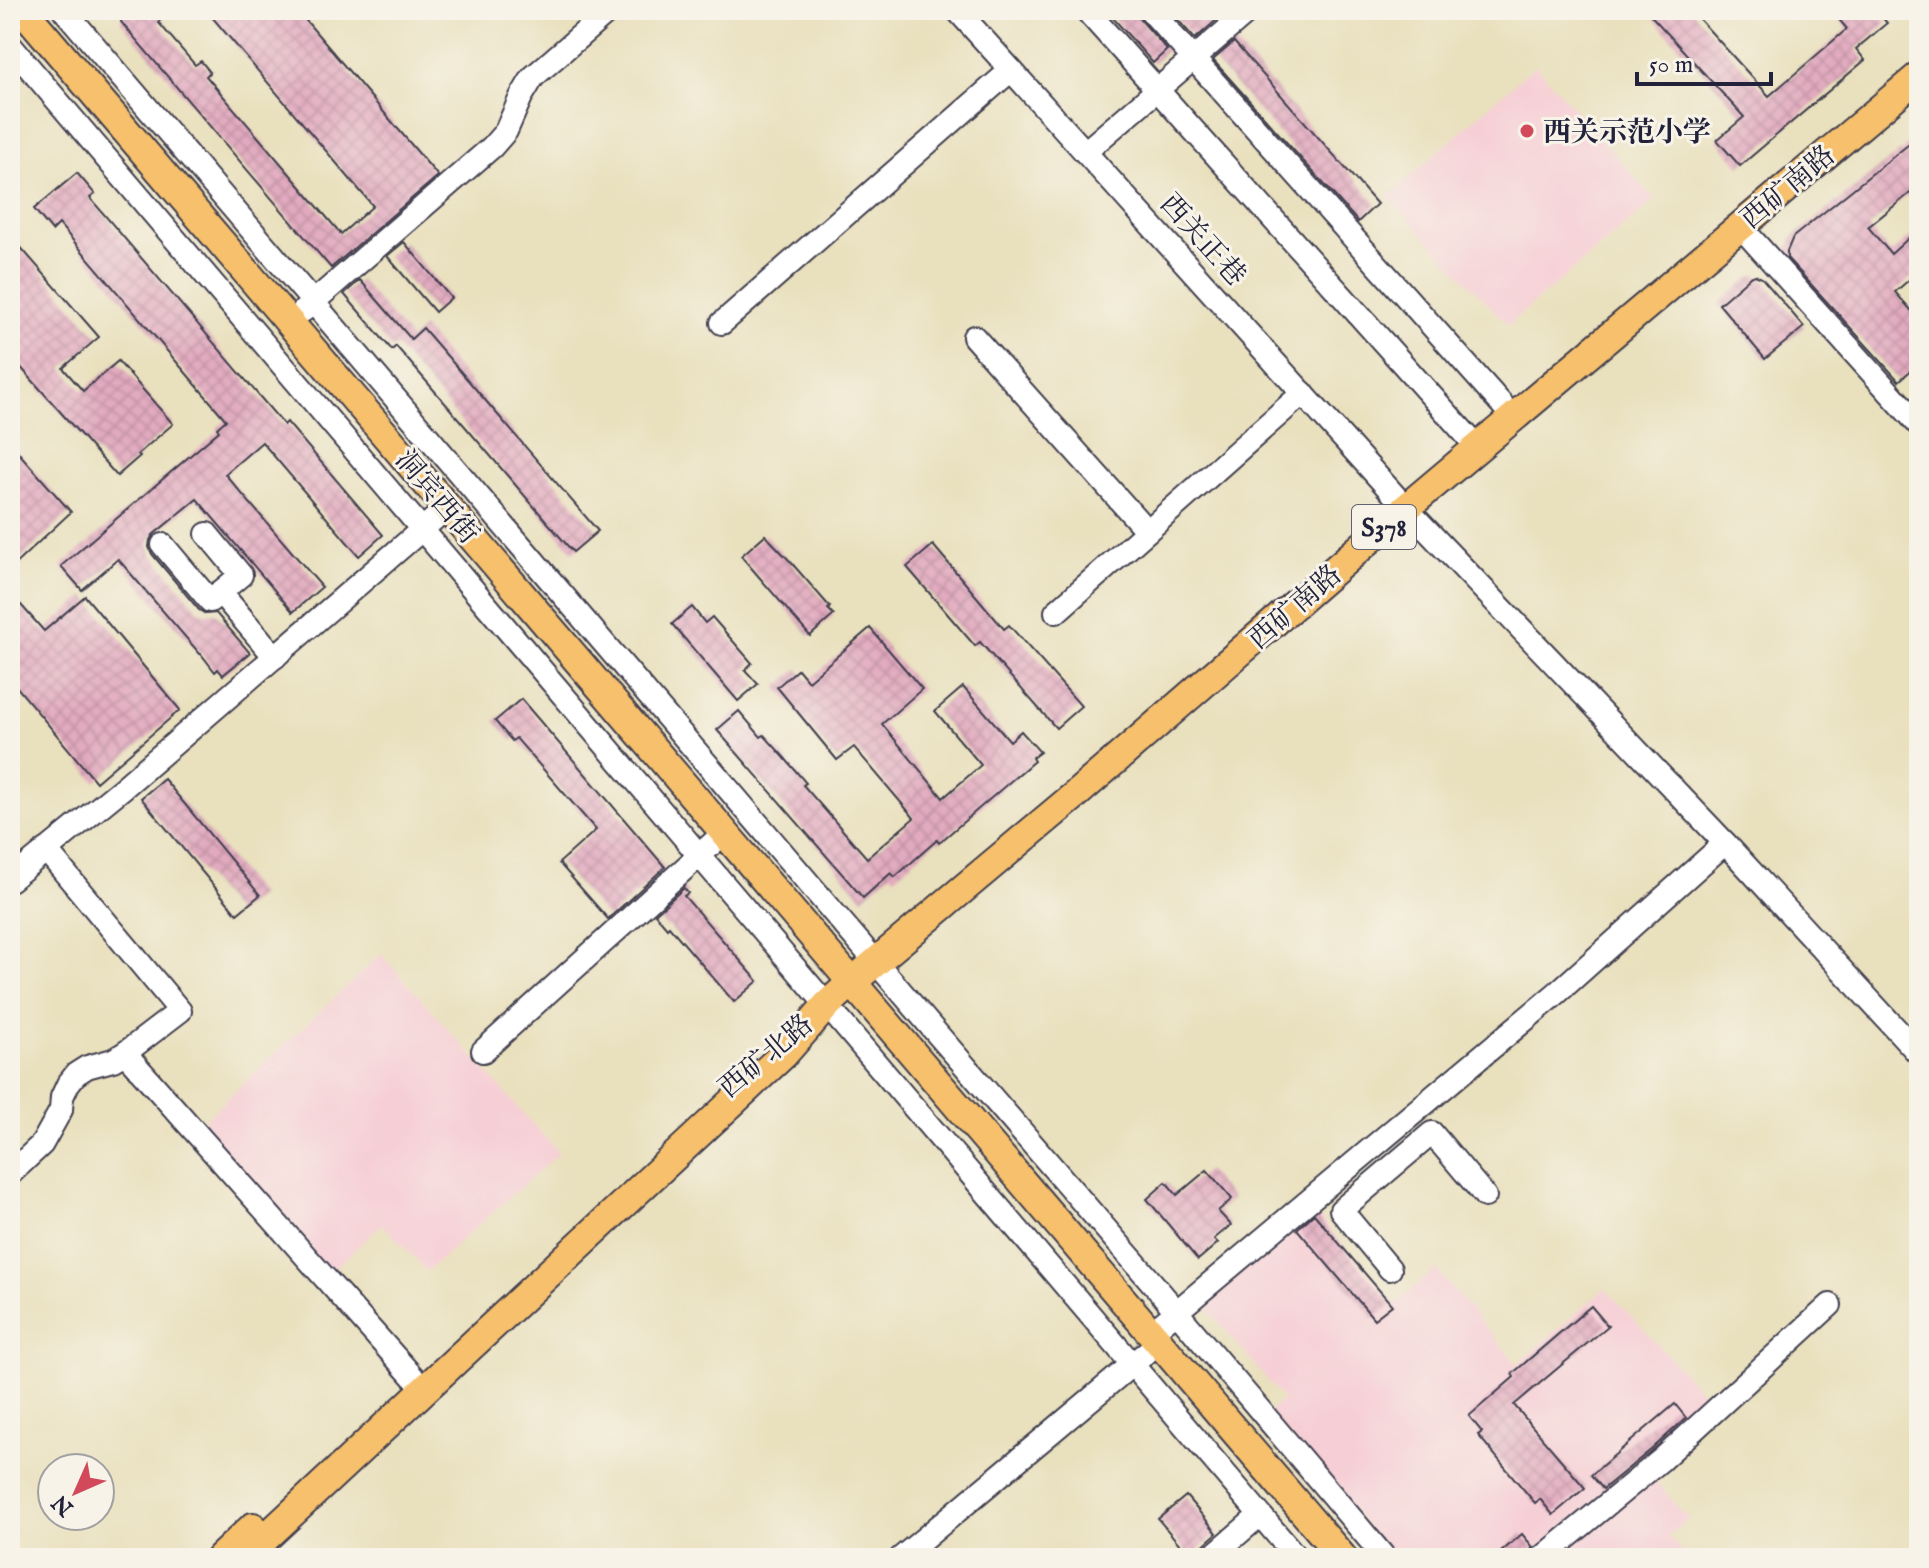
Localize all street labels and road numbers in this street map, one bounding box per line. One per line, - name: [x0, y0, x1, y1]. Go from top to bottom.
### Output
- street label: 西矿南路: [1734, 139, 1843, 237]
- street label: 西关正巷: [1152, 187, 1253, 294]
- street label: 洞宾西街: [387, 443, 485, 552]
- road number: S378: [1352, 505, 1416, 549]
- street label: 西矿南路: [1242, 558, 1349, 658]
- street label: 西矿北路: [712, 1008, 821, 1106]

